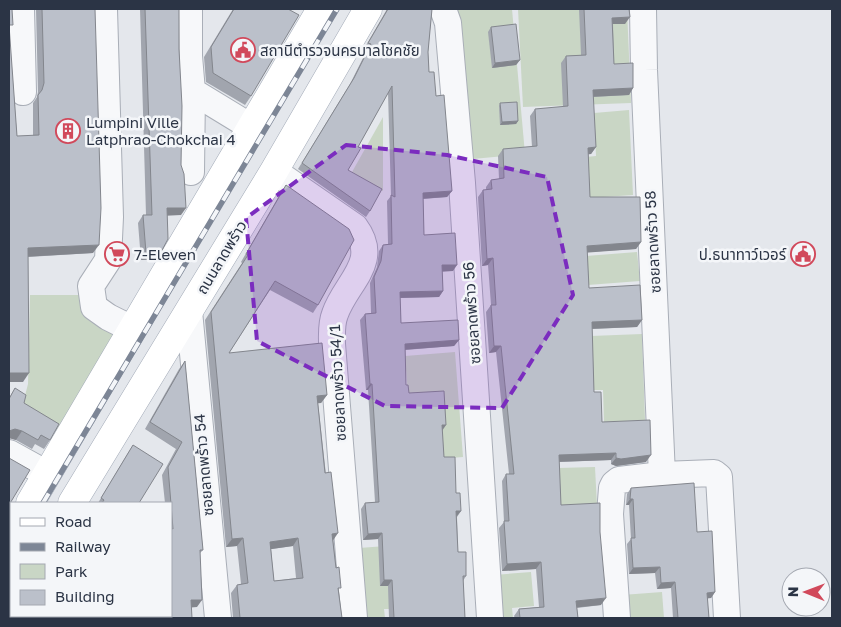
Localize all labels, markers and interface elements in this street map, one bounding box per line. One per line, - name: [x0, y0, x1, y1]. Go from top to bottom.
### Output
- public building icon: สถานีตำรวจนครบาลโชคชัย: [230, 37, 256, 63]
- place label: สถานีตำรวจนครบาลโชคชัย: [260, 41, 420, 59]
- place label: Lumpini Ville Latphrao-Chokchai 4: [86, 113, 236, 148]
- building icon: Lumpini Ville Latphrao-Chokchai 4: [55, 118, 81, 144]
- street label: ซอยลาดพร้าว 58: [640, 190, 664, 294]
- street label: ถนนลาดพร้าว: [192, 217, 250, 297]
- supermarket icon: 7-Eleven: [104, 241, 130, 267]
- public building icon: ป.ธนาทาว์เวอร์: [790, 241, 816, 267]
- place label: 7-Eleven: [134, 245, 196, 263]
- place label: ป.ธนาทาว์เวอร์: [699, 245, 787, 263]
- street label: ซอยลาดพร้าว 56: [458, 261, 484, 365]
- street label: ซอยลาดพร้าว 54/1: [325, 324, 349, 442]
- street label: ซอยลาดพร้าว 54: [190, 413, 216, 517]
- legend: [10, 502, 172, 617]
- text: Road: [55, 512, 92, 530]
- text: Railway: [55, 537, 111, 555]
- text: Park: [55, 562, 88, 580]
- north arrow: [781, 567, 831, 617]
- text: N: [784, 586, 801, 597]
- text: Building: [55, 587, 115, 605]

